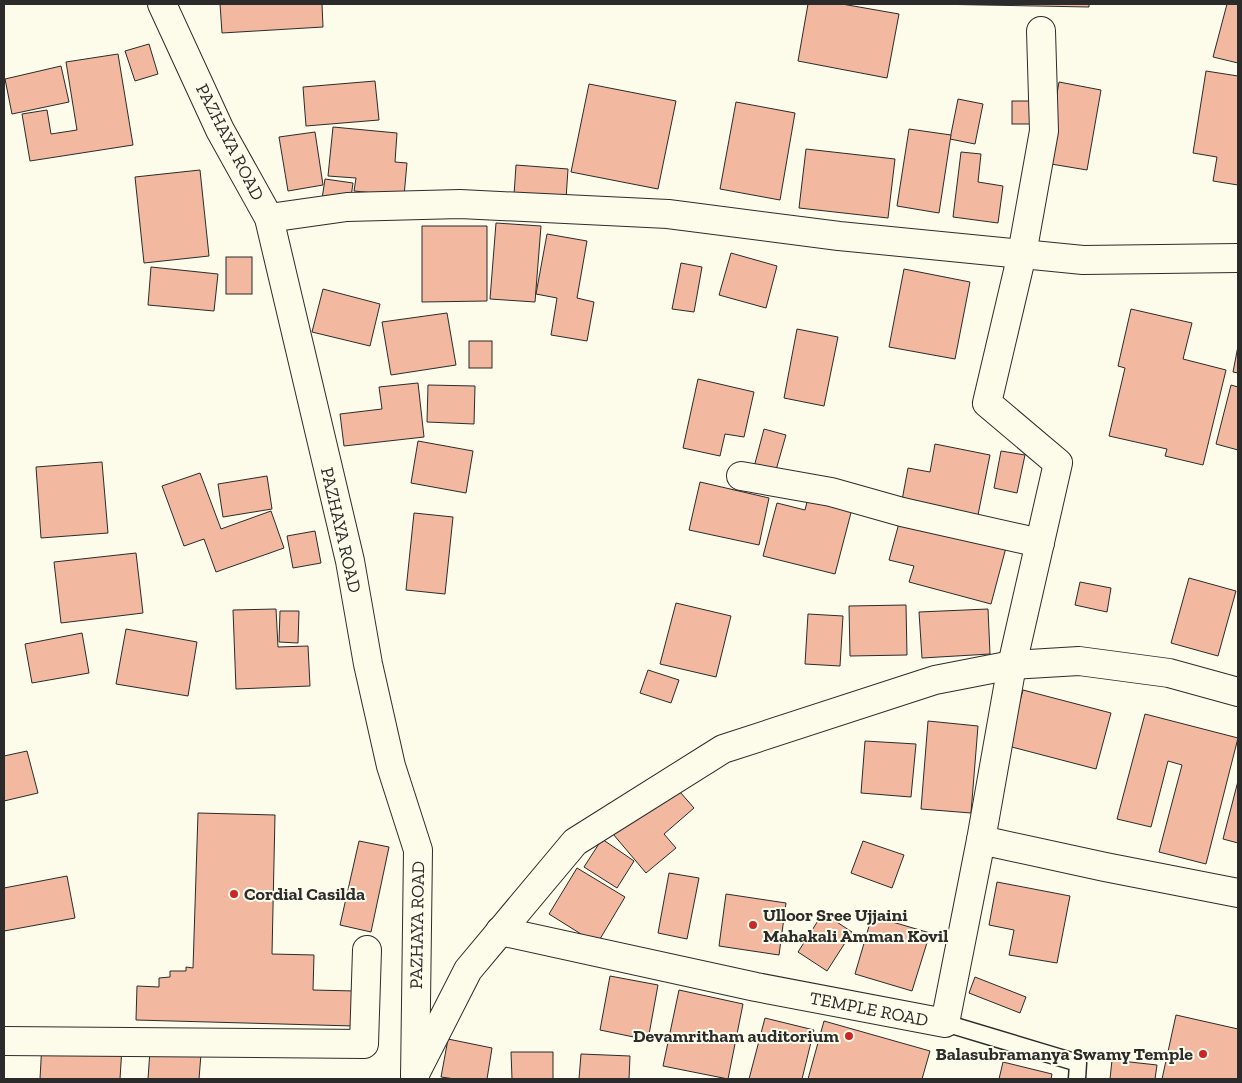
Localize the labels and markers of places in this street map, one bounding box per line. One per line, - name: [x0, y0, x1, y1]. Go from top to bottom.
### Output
- place label: Cordial Casilda: [244, 883, 365, 905]
- marker: Cordial Casilda: [228, 888, 240, 900]
- place label: Ulloor Sree Ujjaini Mahakali Amman Kovil: [763, 904, 948, 947]
- marker: Ulloor Sree Ujjaini Mahakali Amman Kovil: [747, 919, 759, 931]
- place label: Devamritham auditorium: [633, 1025, 839, 1047]
- marker: Devamritham auditorium: [843, 1030, 855, 1042]
- place label: Balasubramanya Swamy Temple: [935, 1043, 1193, 1065]
- marker: Balasubramanya Swamy Temple: [1197, 1048, 1209, 1060]

